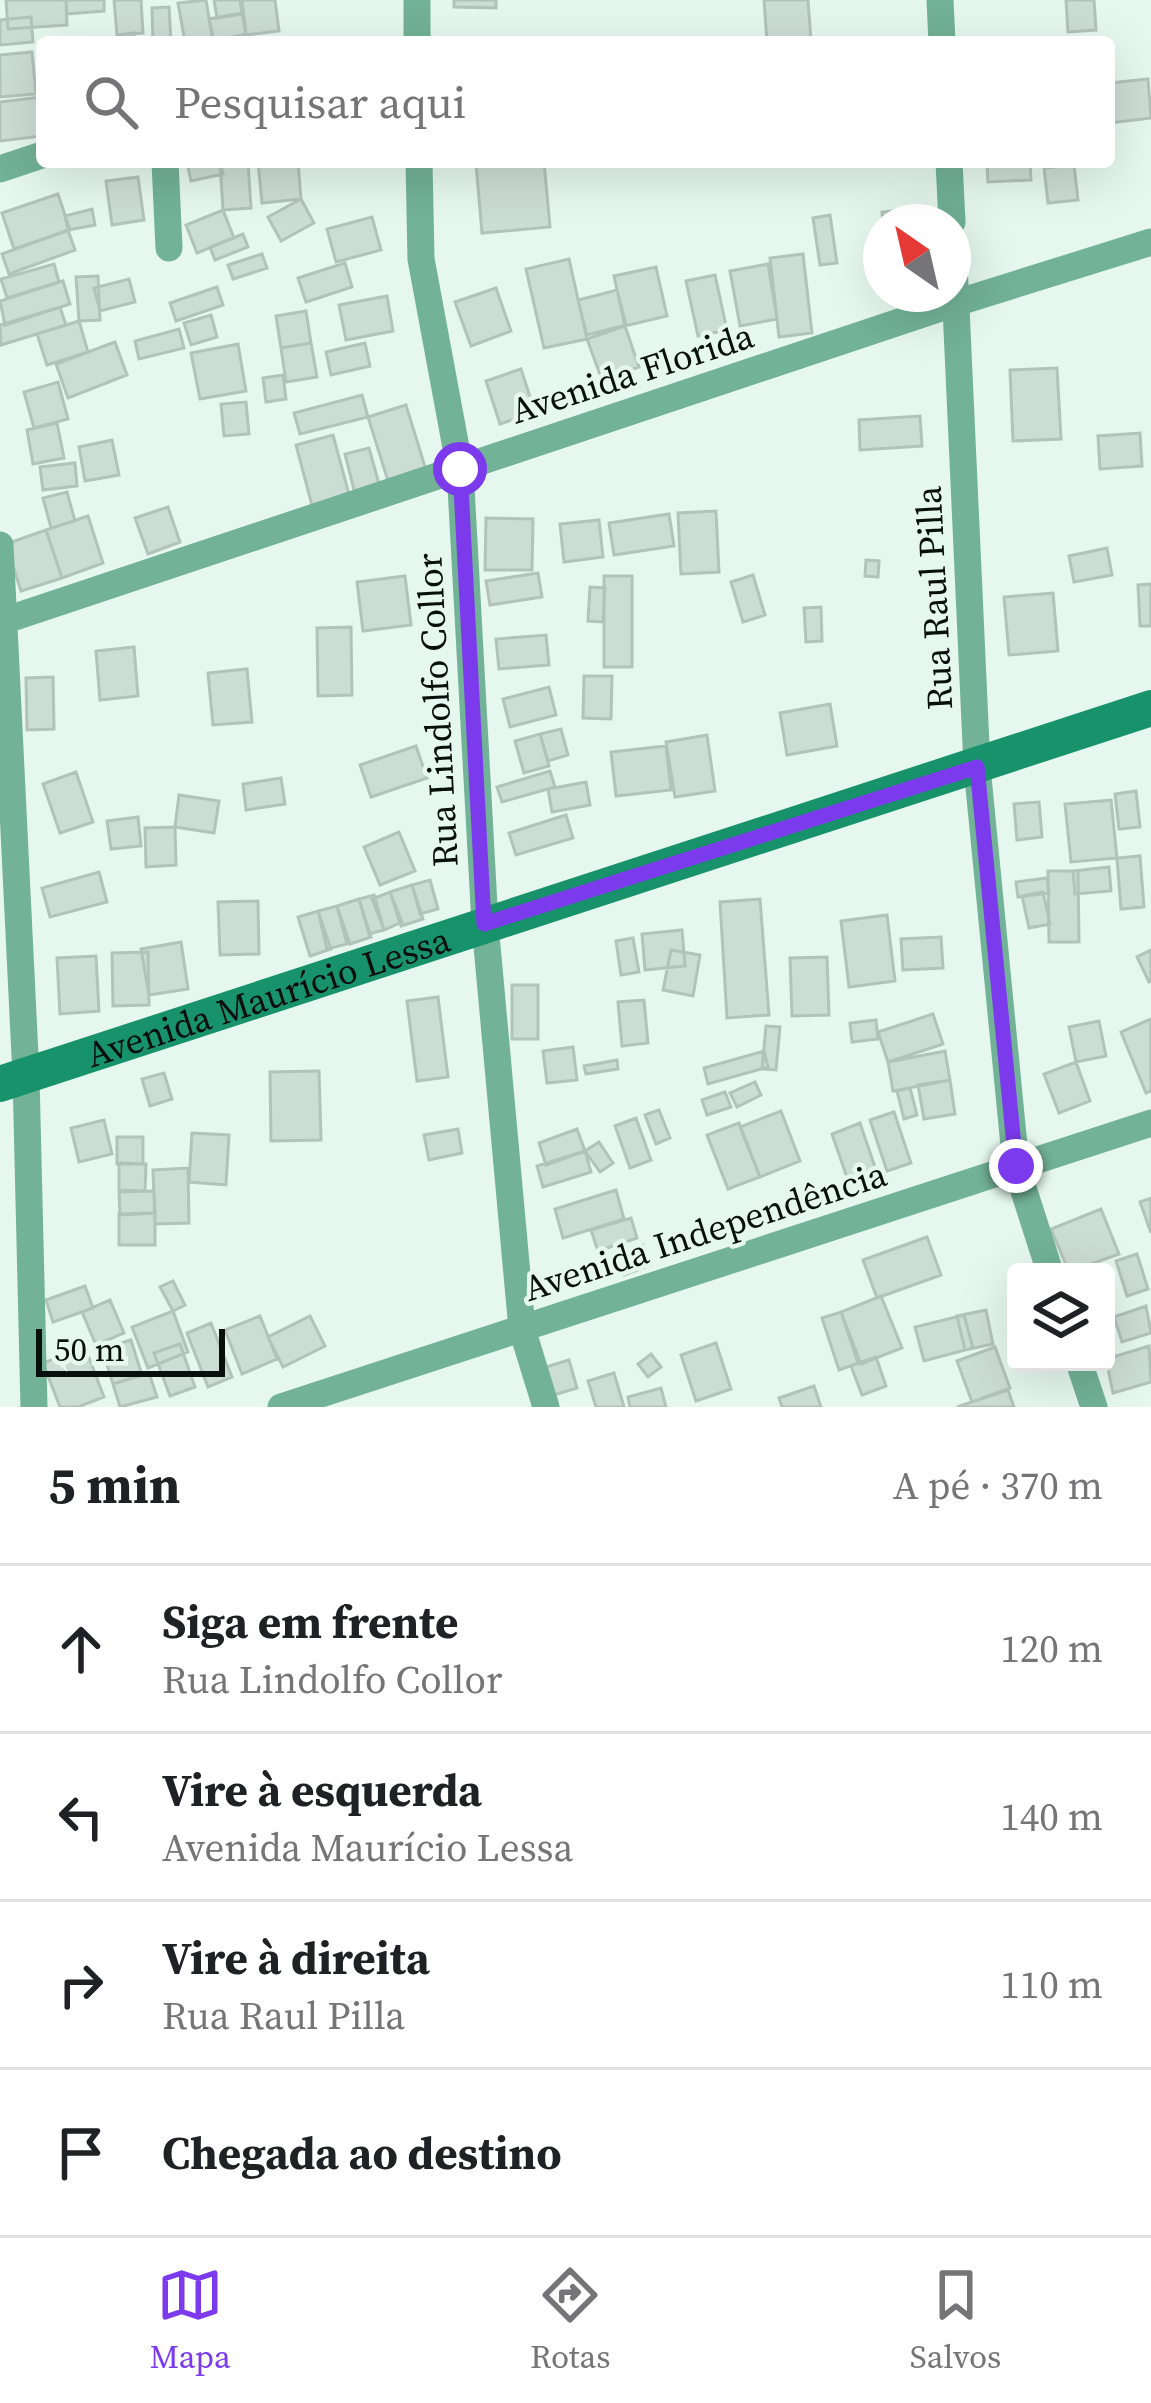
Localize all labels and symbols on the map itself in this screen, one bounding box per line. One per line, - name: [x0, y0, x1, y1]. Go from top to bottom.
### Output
- north arrow: [863, 204, 971, 312]
- street label: Avenida Florida: [504, 310, 760, 435]
- route start: [433, 442, 487, 496]
- street label: Rua Raul Pilla: [904, 484, 964, 711]
- street label: Rua Lindolfo Collor: [404, 552, 470, 868]
- street label: Avenida Maurício Lessa: [80, 914, 457, 1079]
- route end: [989, 1139, 1043, 1193]
- street label: Avenida Independência: [517, 1149, 893, 1313]
- scale bar: [36, 1323, 225, 1376]

